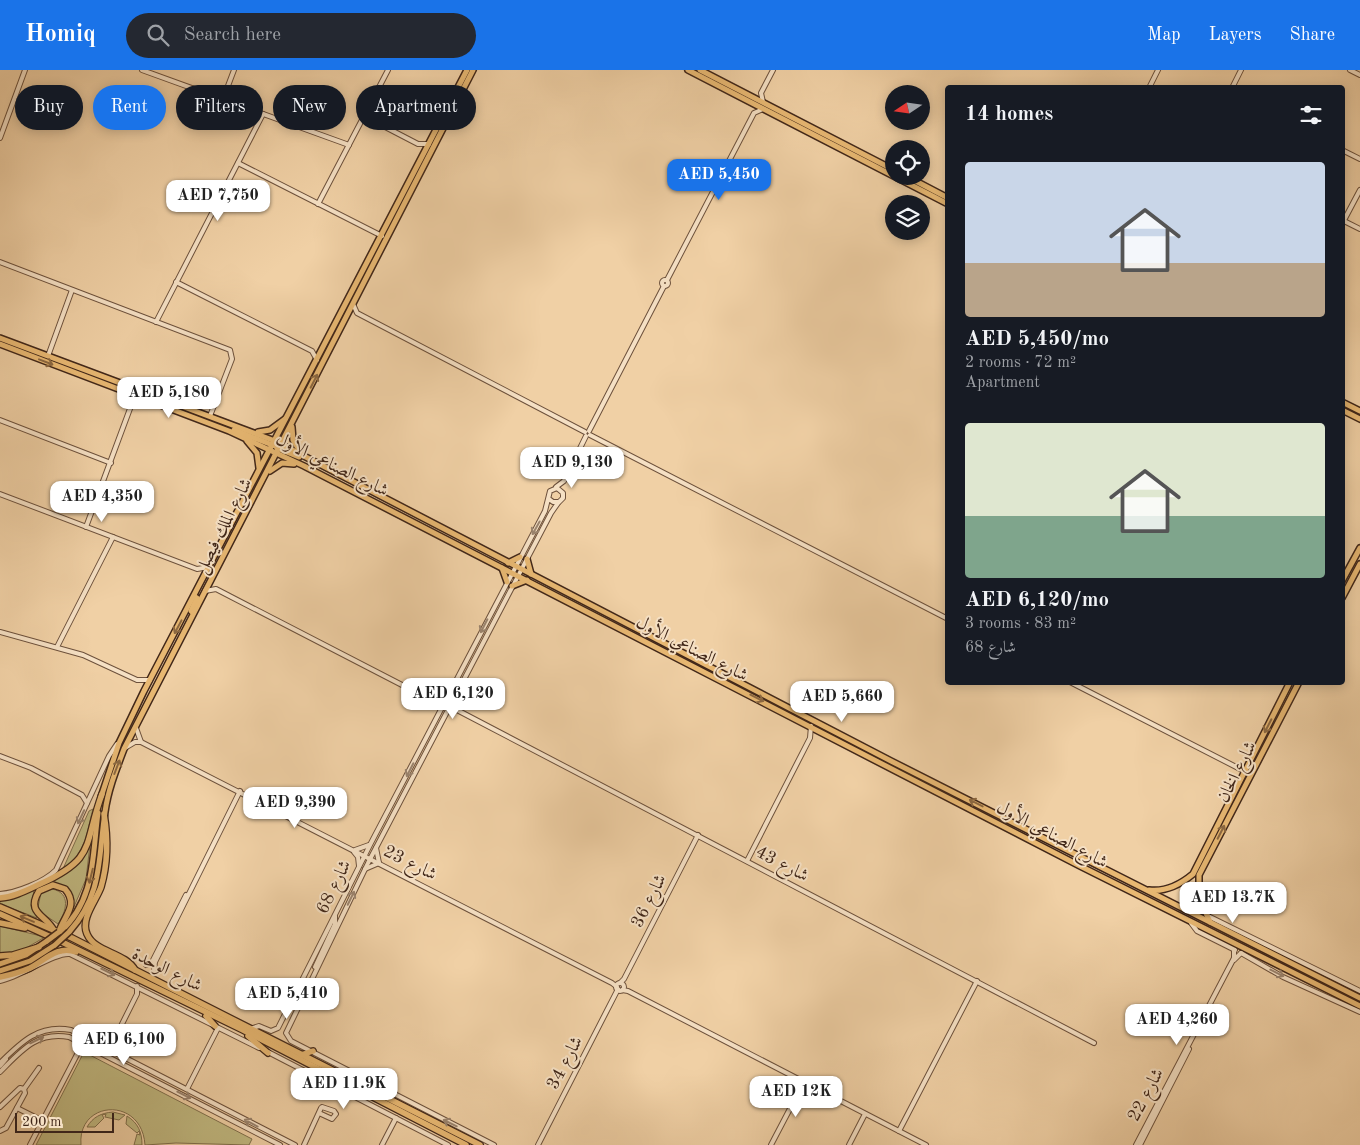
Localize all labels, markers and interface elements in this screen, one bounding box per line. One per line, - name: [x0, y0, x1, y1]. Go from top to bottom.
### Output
- search box: [126, 13, 476, 58]
- icon: search: [144, 21, 172, 49]
- text: Homiq: [25, 23, 96, 47]
- text: Search here: [184, 26, 281, 45]
- text: Map: [1147, 26, 1181, 44]
- text: Layers: [1209, 26, 1261, 44]
- text: Share: [1289, 26, 1335, 44]
- chip: Buy: [15, 85, 83, 130]
- chip: Rent: [93, 85, 166, 130]
- chip: Filters: [176, 85, 263, 130]
- chip: New: [273, 85, 346, 130]
- chip: Apartment: [356, 85, 476, 130]
- north arrow: [885, 85, 930, 130]
- map controls: [885, 85, 930, 240]
- icon: filters: [1297, 101, 1325, 129]
- text: 14 homes: [965, 104, 1053, 125]
- button: locate: [885, 140, 930, 185]
- pin: AED 5,450: [662, 158, 776, 201]
- text: AED 5,450: [678, 167, 760, 183]
- pin: AED 7,750: [161, 180, 275, 222]
- text: AED 7,750: [177, 188, 259, 204]
- button: layers: [885, 195, 930, 240]
- icon: home: [1100, 195, 1190, 285]
- text: AED 5,450/mo: [965, 329, 1109, 350]
- text: 2 rooms · 72 m²: [965, 355, 1076, 371]
- one-way arrow: [37, 358, 53, 367]
- one-way arrow: [310, 374, 319, 389]
- text: Apartment: [965, 375, 1040, 391]
- pin: AED 5,180: [112, 376, 226, 419]
- text: AED 5,180: [128, 385, 210, 401]
- street label: شارع الصناعي الأول: [271, 426, 393, 504]
- pin: AED 9,130: [515, 446, 629, 489]
- text: AED 9,130: [531, 455, 613, 471]
- icon: home: [1100, 456, 1190, 546]
- street label: شارع الملك فيصل: [192, 476, 260, 579]
- pin: AED 4,350: [45, 480, 159, 523]
- text: AED 4,350: [61, 489, 143, 505]
- one-way arrow: [531, 521, 541, 536]
- text: AED 6,120/mo: [965, 590, 1109, 611]
- street label: شارع الصناعي الأول: [631, 609, 753, 689]
- text: 3 rooms · 83 m²: [965, 616, 1076, 632]
- one-way arrow: [479, 618, 489, 633]
- one-way arrow: [173, 619, 182, 634]
- text: شارع 68: [965, 640, 1016, 656]
- pin: AED 6,120: [396, 678, 510, 720]
- pin: AED 5,660: [785, 680, 899, 723]
- text: AED 6,120: [412, 686, 494, 702]
- text: AED 5,660: [801, 689, 883, 705]
- one-way arrow: [750, 693, 765, 703]
- one-way arrow: [1263, 718, 1272, 733]
- street label: شارع الخان: [1214, 739, 1264, 808]
- one-way arrow: [113, 759, 122, 775]
- one-way arrow: [405, 762, 414, 777]
- pin: AED 9,390: [238, 786, 352, 829]
- street label: شارع الصناعي الأول: [991, 794, 1113, 876]
- text: AED 9,390: [254, 795, 336, 811]
- one-way arrow: [968, 798, 983, 808]
- one-way arrow: [76, 809, 85, 824]
- one-way arrow: [1217, 825, 1226, 840]
- street label: شارع 23: [378, 842, 440, 888]
- street label: شارع 43: [750, 843, 811, 890]
- street label: شارع 68: [313, 857, 359, 919]
- one-way arrow: [86, 868, 95, 884]
- street label: شارع 36: [628, 871, 674, 933]
- pin: AED 13.7K: [1176, 882, 1290, 924]
- text: AED 13.7K: [1191, 890, 1275, 906]
- one-way arrow: [347, 891, 356, 906]
- one-way arrow: [20, 913, 35, 923]
- street label: شارع الوحدة: [127, 945, 205, 1000]
- one-way arrow: [100, 967, 115, 977]
- one-way arrow: [1269, 969, 1284, 978]
- pin: AED 5,410: [230, 978, 344, 1020]
- text: AED 5,410: [246, 986, 328, 1002]
- pin: AED 4,260: [1120, 1004, 1234, 1046]
- text: AED 4,260: [1136, 1012, 1218, 1028]
- pin: AED 6,100: [67, 1024, 181, 1066]
- text: AED 6,100: [83, 1032, 165, 1048]
- street label: شارع 34: [544, 1034, 591, 1095]
- one-way arrow: [29, 1035, 44, 1045]
- street label: شارع 22: [1125, 1066, 1172, 1127]
- pin: AED 11.9K: [287, 1068, 401, 1110]
- text: AED 11.9K: [302, 1076, 386, 1092]
- pin: AED 12K: [750, 1076, 842, 1118]
- text: AED 12K: [760, 1084, 832, 1100]
- one-way arrow: [176, 1091, 191, 1100]
- scale bar: [15, 1110, 114, 1133]
- text: 200 m: [22, 1115, 61, 1129]
- one-way arrow: [244, 1118, 259, 1127]
- one-way arrow: [443, 1118, 458, 1128]

